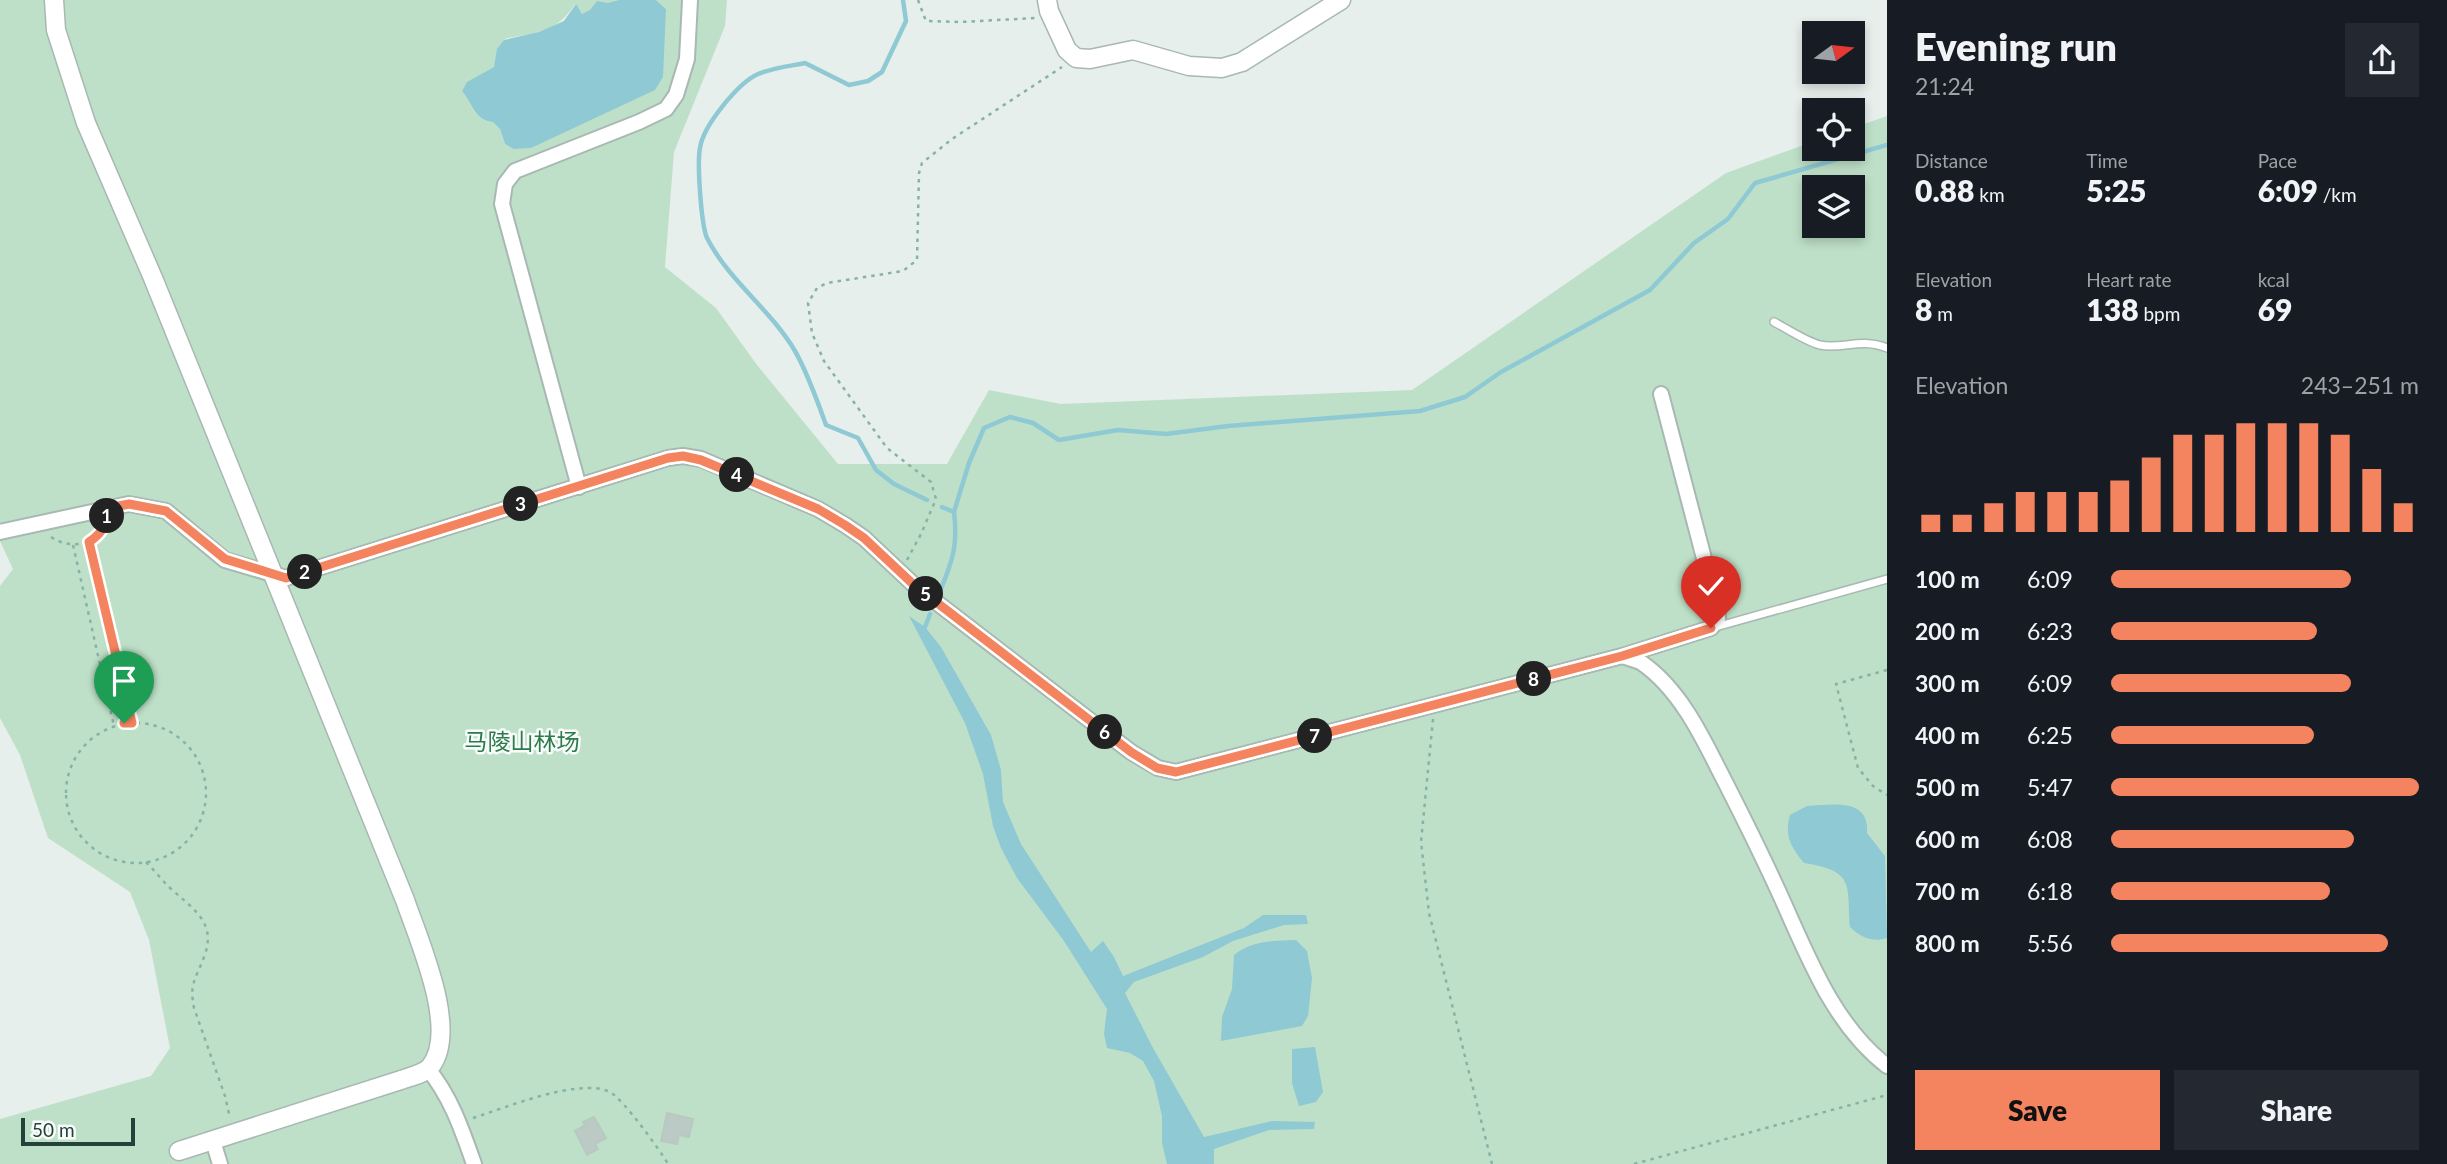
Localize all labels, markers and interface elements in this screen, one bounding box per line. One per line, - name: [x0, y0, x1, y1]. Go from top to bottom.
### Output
- north arrow: [1802, 21, 1866, 84]
- map controls: [1802, 21, 1865, 238]
- text: Evening run: [1915, 23, 2117, 69]
- button: share: [2345, 23, 2419, 97]
- text: 21:24: [1915, 72, 1974, 100]
- button: locate: [1802, 98, 1865, 161]
- text: Distance: [1915, 149, 1988, 172]
- text: Time: [2086, 149, 2128, 172]
- text: Pace: [2258, 149, 2297, 172]
- text: 0.88: [1915, 172, 1974, 208]
- text: 5:25: [2086, 172, 2146, 208]
- text: 6:09: [2258, 172, 2318, 208]
- button: layers: [1802, 175, 1865, 238]
- text: km: [1974, 183, 2005, 206]
- text: /km: [2318, 183, 2357, 206]
- text: Elevation: [1915, 268, 1992, 291]
- text: Heart rate: [2086, 268, 2172, 291]
- text: kcal: [2258, 268, 2290, 291]
- text: 8: [1915, 291, 1932, 327]
- text: 138: [2086, 291, 2139, 327]
- text: 69: [2258, 291, 2292, 327]
- text: m: [1932, 302, 1953, 325]
- text: bpm: [2139, 302, 2180, 325]
- text: Elevation: [1915, 371, 2008, 399]
- text: 243–251 m: [2301, 371, 2419, 399]
- pin: 4: [720, 458, 754, 492]
- text: 4: [731, 463, 742, 486]
- pin: 3: [504, 486, 538, 522]
- text: 3: [515, 492, 526, 515]
- pin: 1: [90, 498, 124, 534]
- text: 1: [101, 504, 112, 527]
- pin: 2: [288, 554, 322, 590]
- pin: [1681, 556, 1741, 628]
- text: 2: [299, 560, 310, 583]
- text: 100 m: [1915, 565, 1980, 593]
- text: 6:09: [2027, 565, 2073, 593]
- icon: check: [1692, 567, 1730, 605]
- pin: 5: [908, 576, 944, 612]
- text: 5: [920, 582, 931, 605]
- text: 200 m: [1915, 617, 1980, 645]
- text: 6:23: [2027, 617, 2073, 645]
- pin: [94, 651, 154, 723]
- icon: arrive: [105, 662, 143, 700]
- pin: 8: [1516, 662, 1552, 696]
- text: 8: [1528, 667, 1539, 690]
- text: 300 m: [1915, 669, 1980, 697]
- text: 6:09: [2027, 669, 2073, 697]
- pin: 6: [1088, 714, 1122, 750]
- pin: 7: [1298, 718, 1332, 754]
- text: 6: [1099, 720, 1110, 743]
- text: 400 m: [1915, 721, 1980, 749]
- text: 6:25: [2027, 721, 2073, 749]
- text: 7: [1309, 724, 1320, 747]
- park label: 马陵山林场: [465, 727, 580, 755]
- text: 500 m: [1915, 773, 1980, 801]
- text: 5:47: [2027, 773, 2073, 801]
- text: 600 m: [1915, 825, 1980, 853]
- text: 6:08: [2027, 825, 2073, 853]
- text: 700 m: [1915, 877, 1980, 905]
- text: 6:18: [2027, 877, 2073, 905]
- text: 800 m: [1915, 929, 1980, 957]
- text: 5:56: [2027, 929, 2073, 957]
- button: Save: [1915, 1070, 2160, 1150]
- button: Share: [2174, 1070, 2419, 1150]
- scale bar: [21, 1115, 135, 1147]
- text: 50 m: [32, 1118, 75, 1141]

